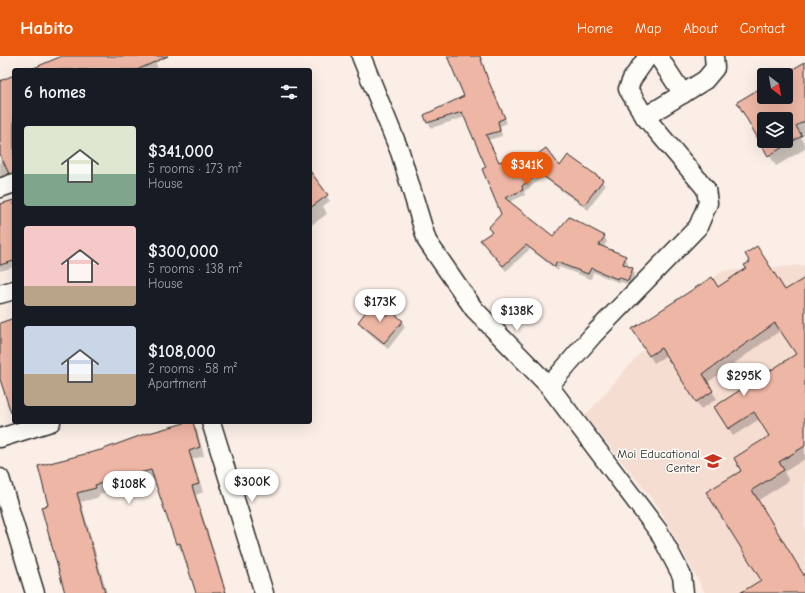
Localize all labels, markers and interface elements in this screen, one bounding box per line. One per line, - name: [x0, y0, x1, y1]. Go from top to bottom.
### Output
- text: Habito: [20, 17, 73, 39]
- text: Home: [577, 20, 613, 37]
- text: Map: [635, 20, 661, 37]
- text: About: [683, 20, 718, 37]
- text: Contact: [740, 20, 785, 37]
- north arrow: [757, 68, 793, 104]
- map controls: [757, 68, 793, 148]
- icon: filters: [278, 81, 300, 103]
- text: 6 homes: [24, 83, 86, 102]
- button: layers: [757, 112, 793, 148]
- icon: home: [56, 142, 104, 190]
- text: $341,000: [148, 142, 214, 161]
- pin: $341K: [499, 152, 555, 186]
- text: $341K: [511, 157, 543, 172]
- text: 5 rooms · 173 m²: [148, 161, 241, 176]
- text: House: [148, 176, 183, 191]
- icon: home: [56, 242, 104, 290]
- text: $300,000: [148, 242, 218, 261]
- text: 5 rooms · 138 m²: [148, 261, 242, 276]
- text: House: [148, 276, 183, 291]
- pin: $173K: [352, 289, 408, 323]
- text: $173K: [364, 294, 396, 309]
- pin: $138K: [489, 298, 545, 332]
- text: $138K: [500, 303, 534, 318]
- icon: home: [56, 342, 104, 390]
- text: $108,000: [148, 342, 216, 361]
- text: 2 rooms · 58 m²: [148, 361, 237, 376]
- pin: $295K: [716, 363, 772, 397]
- text: $295K: [726, 368, 762, 383]
- text: Apartment: [148, 376, 206, 391]
- place label: Moi Educational Center: [617, 447, 700, 475]
- school or university icon: Moi Educational Center: [703, 451, 723, 471]
- pin: $300K: [224, 469, 280, 503]
- pin: $108K: [101, 471, 157, 505]
- text: $300K: [234, 474, 270, 489]
- text: $108K: [112, 476, 146, 491]

